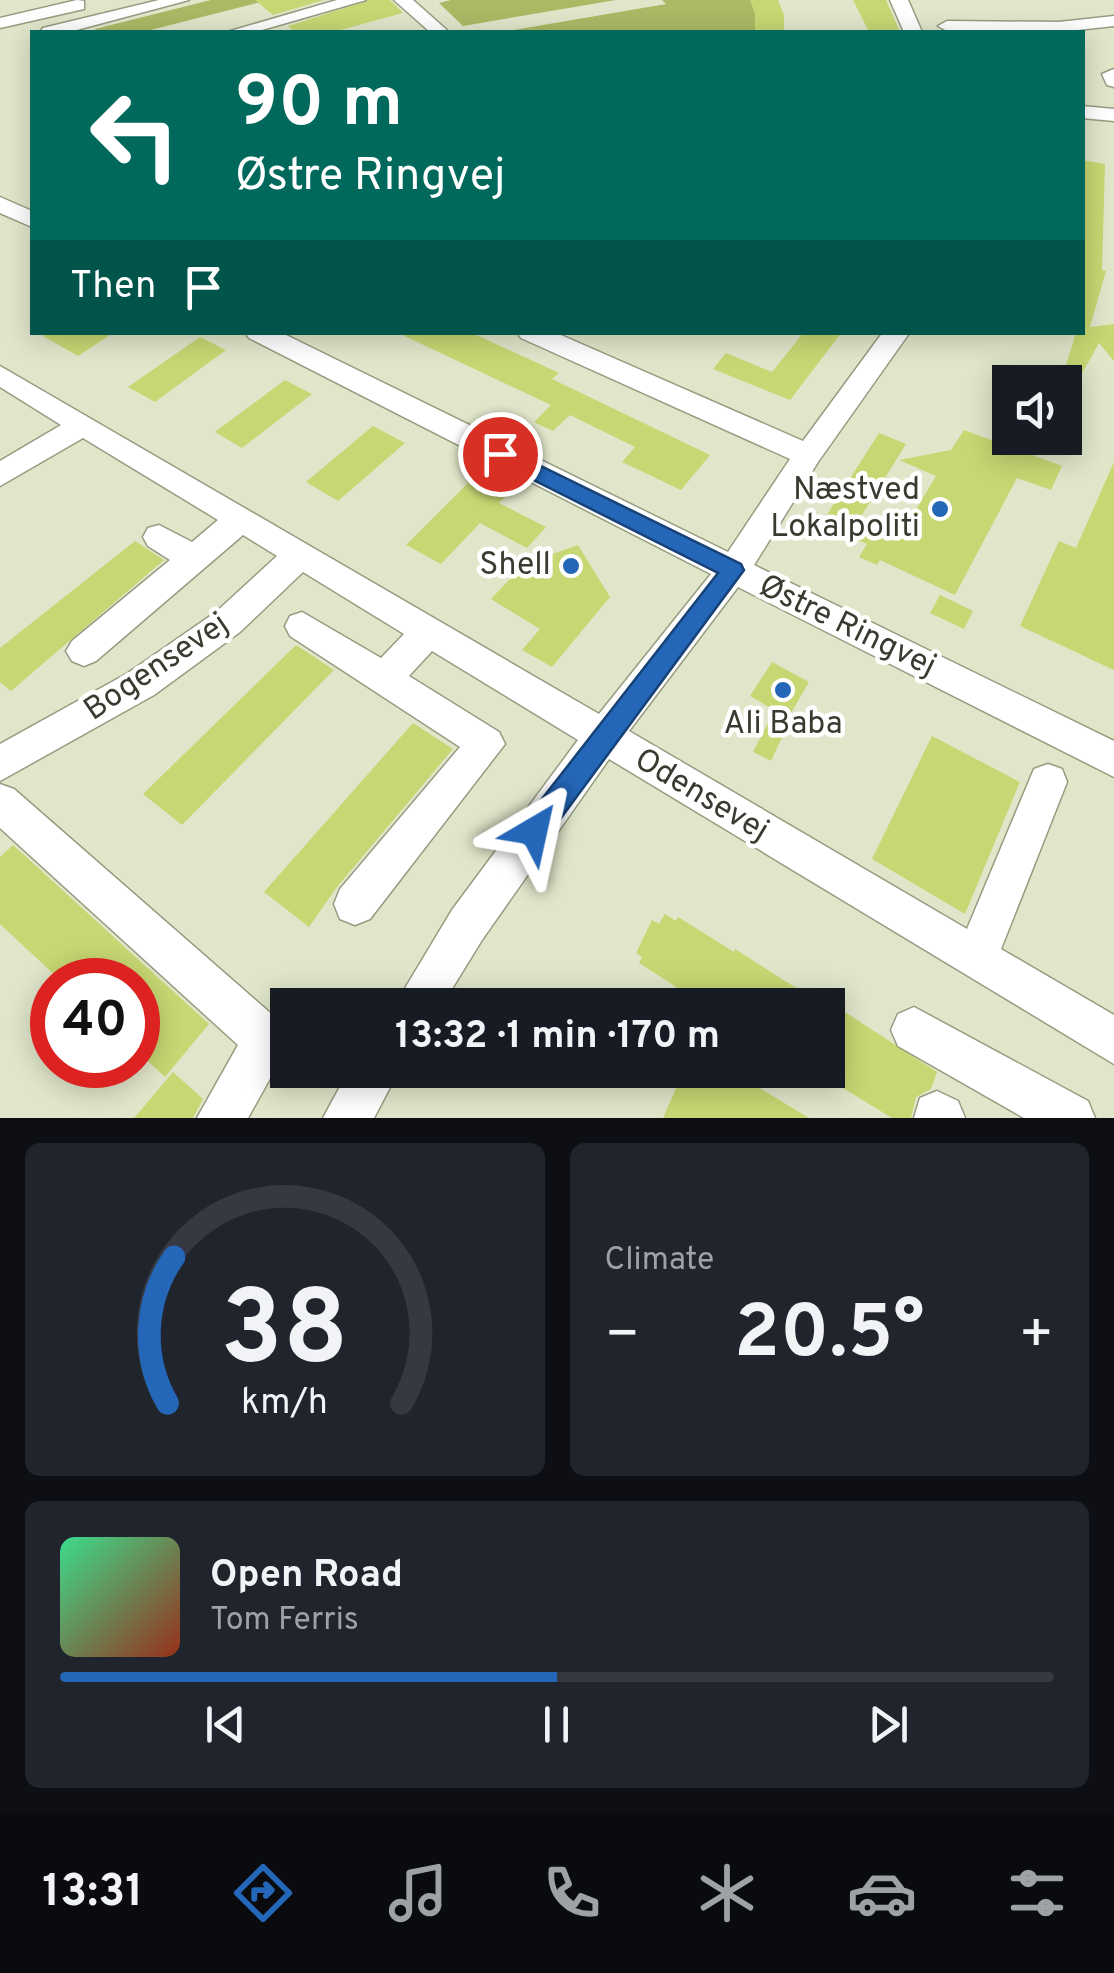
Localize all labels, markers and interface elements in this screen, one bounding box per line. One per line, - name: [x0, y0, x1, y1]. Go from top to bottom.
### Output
- text: 90 m: [235, 62, 403, 151]
- icon: left: [70, 70, 200, 200]
- text: Østre Ringvej: [235, 149, 505, 206]
- icon: arrive: [176, 260, 231, 315]
- text: Then: [70, 263, 156, 312]
- map controls: [992, 365, 1082, 455]
- button: sound: [992, 365, 1082, 455]
- pin: [458, 412, 543, 497]
- icon: arrive: [473, 427, 528, 482]
- place label: Næstved Lokalpoliti: [770, 471, 920, 548]
- marker: Næstved Lokalpoliti: [929, 498, 951, 520]
- place label: Shell: [479, 546, 551, 586]
- marker: Shell: [560, 555, 582, 577]
- street label: Østre Ringvej: [752, 567, 942, 687]
- street label: Bogensevej: [77, 605, 237, 731]
- marker: Ali Baba: [772, 679, 794, 701]
- place label: Ali Baba: [723, 705, 843, 745]
- street label: Odensevej: [627, 740, 775, 852]
- position arrow: [482, 779, 586, 883]
- speed limit sign: 40: [30, 958, 160, 1088]
- text: 13:32 · 1 min · 170 m: [395, 1013, 720, 1062]
- text: Climate: [605, 1241, 714, 1281]
- text: 38: [221, 1269, 349, 1401]
- text: 20.5°: [734, 1289, 924, 1384]
- text: −: [605, 1302, 640, 1372]
- text: +: [1019, 1302, 1054, 1372]
- text: km/h: [241, 1381, 328, 1427]
- text: Open Road: [210, 1552, 403, 1601]
- text: Tom Ferris: [210, 1601, 359, 1641]
- icon: previous: [198, 1697, 253, 1752]
- icon: pause: [529, 1697, 584, 1752]
- icon: next: [861, 1697, 916, 1752]
- icon: directions: [228, 1858, 298, 1928]
- icon: music: [383, 1858, 453, 1928]
- icon: phone: [537, 1858, 607, 1928]
- icon: climate: [692, 1858, 762, 1928]
- icon: car: [847, 1858, 917, 1928]
- icon: filters: [1002, 1858, 1072, 1928]
- text: 13:31: [42, 1865, 143, 1922]

